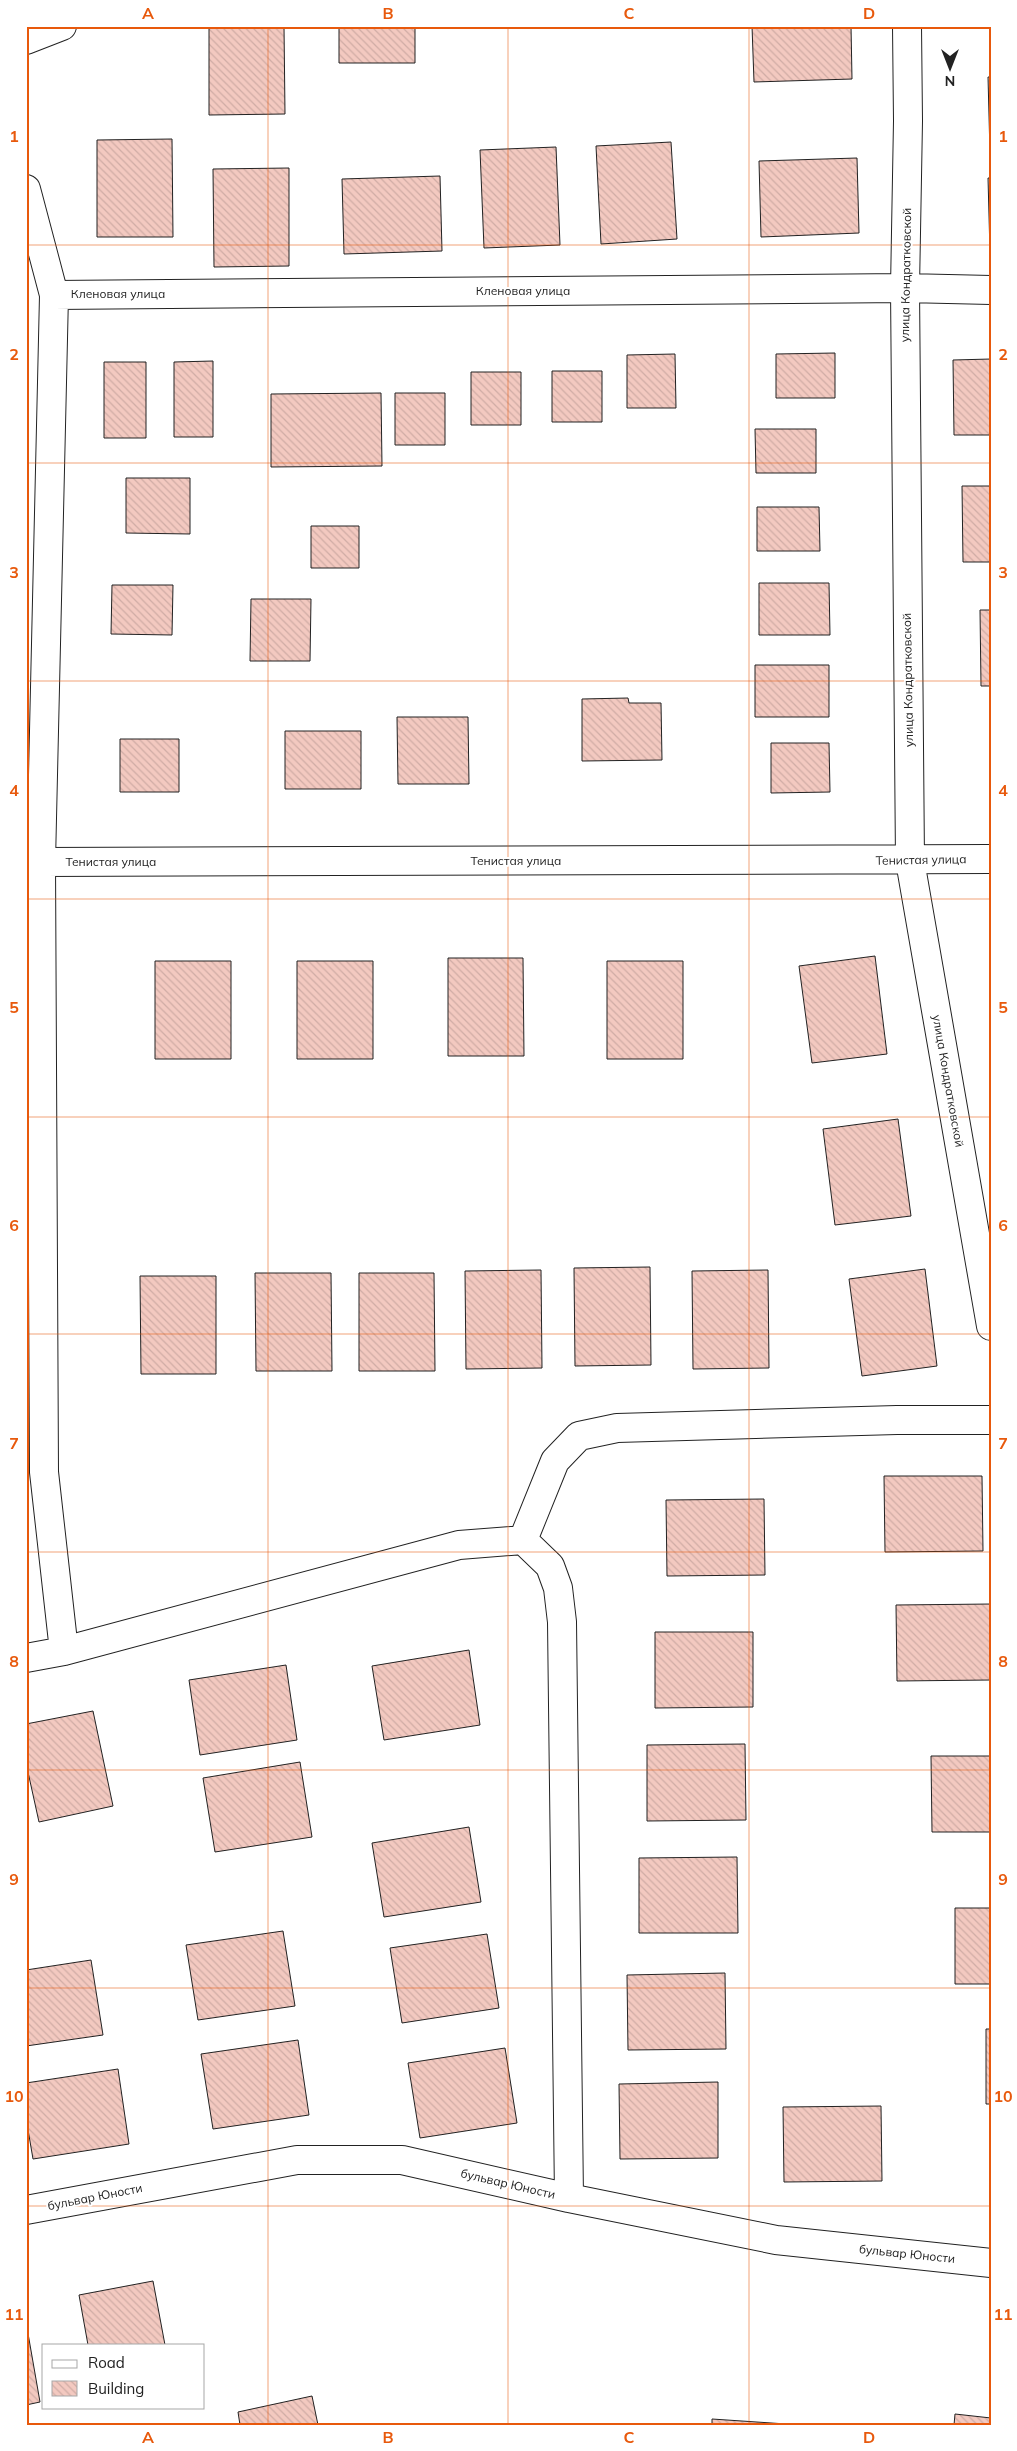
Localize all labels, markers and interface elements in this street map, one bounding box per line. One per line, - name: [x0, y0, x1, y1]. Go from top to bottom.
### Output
- text: A: [142, 3, 154, 23]
- text: B: [382, 3, 394, 23]
- text: C: [624, 3, 635, 23]
- text: D: [863, 3, 875, 23]
- north arrow: [924, 42, 974, 92]
- text: N: [945, 72, 955, 90]
- text: 1: [9, 126, 19, 146]
- text: 1: [998, 126, 1008, 146]
- street label: улица Кондратковской: [897, 208, 914, 342]
- street label: Кленовая улица: [476, 283, 570, 298]
- street label: Кленовая улица: [71, 286, 165, 301]
- text: 2: [9, 344, 19, 364]
- text: 2: [998, 344, 1008, 364]
- text: 3: [9, 562, 19, 582]
- text: 3: [998, 562, 1008, 582]
- street label: улица Кондратковской: [899, 613, 916, 747]
- text: 4: [9, 780, 19, 800]
- text: 4: [998, 780, 1008, 800]
- street label: Тенистая улица: [875, 851, 967, 868]
- street label: Тенистая улица: [471, 853, 561, 868]
- street label: Тенистая улица: [66, 854, 156, 869]
- text: 5: [9, 997, 19, 1017]
- text: 5: [998, 997, 1008, 1017]
- street label: улица Кондратковской: [929, 1014, 968, 1148]
- text: 6: [9, 1215, 19, 1235]
- text: 6: [998, 1215, 1008, 1235]
- text: 7: [9, 1433, 19, 1453]
- text: 7: [998, 1433, 1008, 1453]
- text: 8: [9, 1651, 19, 1671]
- text: 8: [998, 1651, 1008, 1671]
- text: 9: [9, 1869, 19, 1889]
- text: 9: [998, 1869, 1008, 1889]
- text: 10: [4, 2086, 24, 2106]
- text: 10: [993, 2086, 1013, 2106]
- street label: бульвар Юности: [459, 2165, 557, 2202]
- street label: бульвар Юности: [46, 2180, 144, 2213]
- street label: бульвар Юности: [858, 2241, 956, 2266]
- text: 11: [4, 2304, 24, 2324]
- text: 11: [993, 2304, 1013, 2324]
- legend: [42, 2344, 205, 2408]
- text: Road: [88, 2353, 125, 2372]
- text: Building: [88, 2379, 144, 2398]
- text: A: [142, 2427, 154, 2447]
- text: B: [382, 2427, 394, 2447]
- text: C: [624, 2427, 635, 2447]
- text: D: [863, 2427, 875, 2447]

